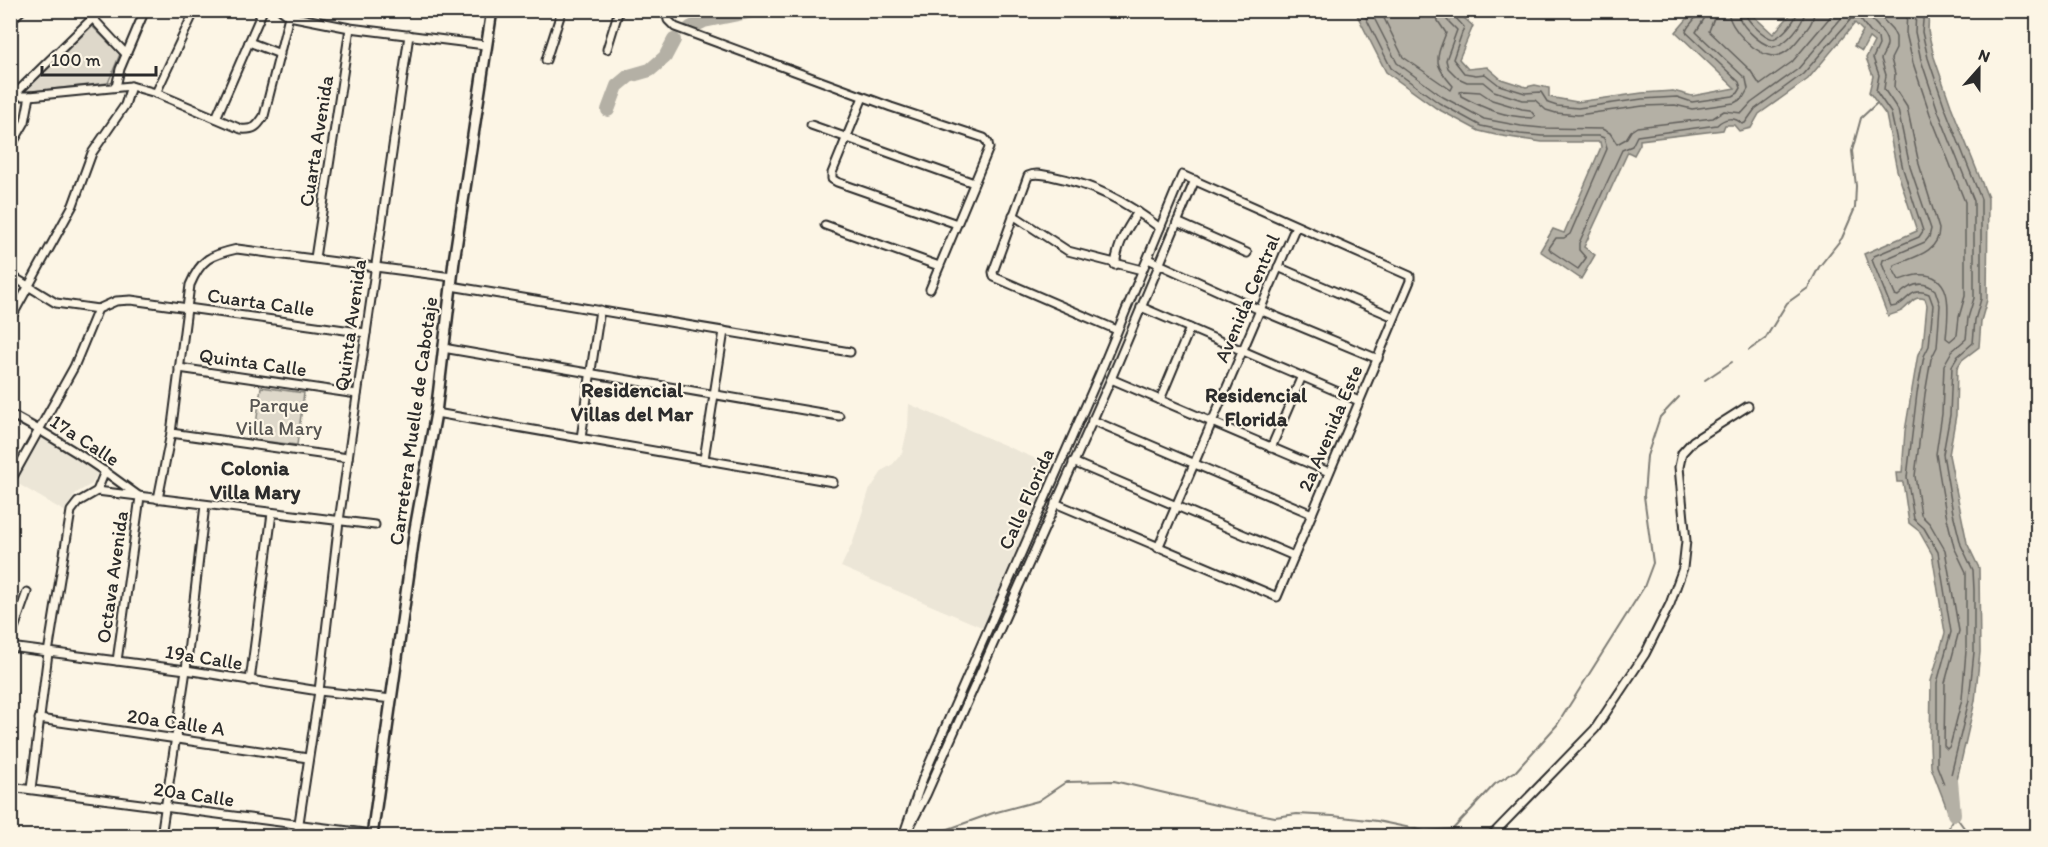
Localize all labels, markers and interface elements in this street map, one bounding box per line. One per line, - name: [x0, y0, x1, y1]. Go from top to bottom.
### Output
- scale bar: [42, 39, 156, 77]
- north arrow: [1949, 39, 2009, 99]
- text: N: [1976, 45, 1993, 66]
- text: 100 m: [51, 49, 101, 71]
- street label: Cuarta Avenida: [294, 73, 338, 209]
- street label: Avenida Central: [1209, 230, 1285, 366]
- street label: Quinta Avenida: [329, 257, 371, 393]
- street label: Cuarta Calle: [206, 283, 316, 321]
- street label: Carretera Muelle de Cabotaje: [384, 295, 442, 547]
- street label: Quinta Calle: [198, 343, 308, 381]
- street label: 2a Avenida Este: [1293, 361, 1367, 495]
- district label: Residencial Villas del Mar: [571, 377, 694, 426]
- district label: Residencial Florida: [1205, 382, 1308, 431]
- park label: Parque Villa Mary: [236, 393, 323, 440]
- street label: 17a Calle: [46, 409, 124, 471]
- street label: Calle Florida: [993, 444, 1059, 553]
- district label: Colonia Villa Mary: [210, 455, 301, 505]
- street label: Octava Avenida: [91, 509, 133, 645]
- street label: 19a Calle: [163, 639, 245, 675]
- street label: 20a Calle A: [125, 703, 227, 741]
- street label: 20a Calle: [152, 776, 236, 812]

